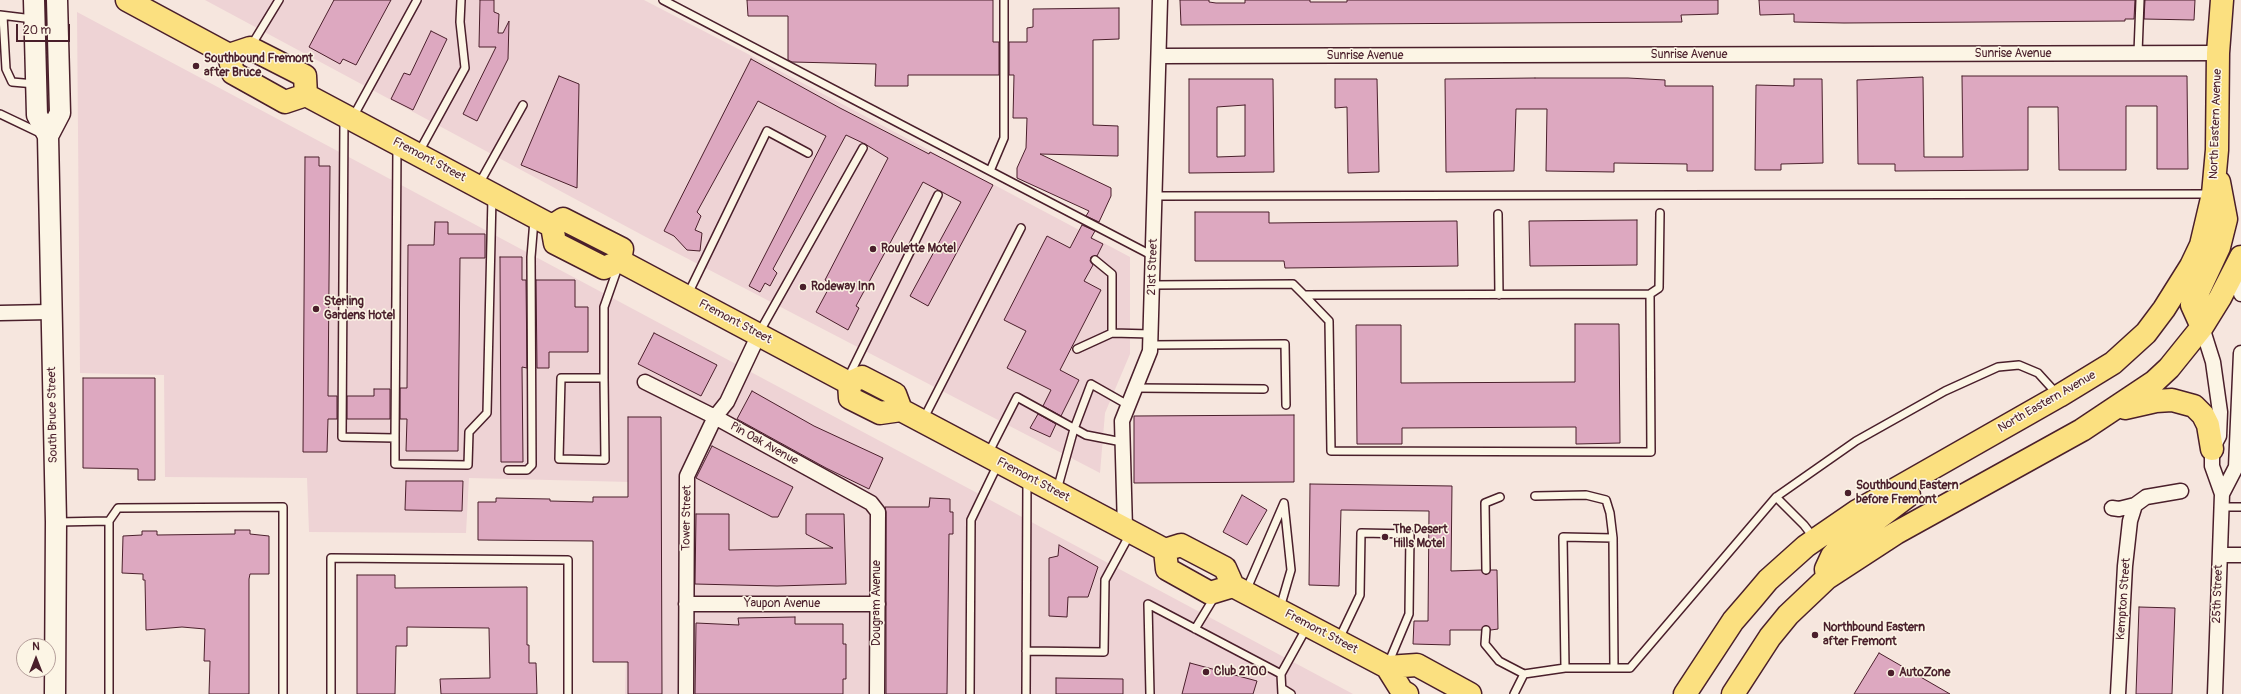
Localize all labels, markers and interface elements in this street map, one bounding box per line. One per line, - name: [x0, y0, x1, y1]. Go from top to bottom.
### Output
- scale bar: [18, 16, 72, 42]
- text: 20 m: [23, 23, 51, 38]
- street label: Sunrise Avenue: [1974, 47, 2052, 61]
- street label: Sunrise Avenue: [1650, 48, 1728, 62]
- street label: Sunrise Avenue: [1326, 49, 1404, 63]
- place label: Southbound Fremont after Bruce: [204, 52, 313, 80]
- marker: Southbound Fremont after Bruce: [191, 61, 201, 71]
- street label: North Eastern Avenue: [2207, 69, 2225, 179]
- street label: Fremont Street: [390, 135, 468, 185]
- street label: 21st Street: [1145, 238, 1161, 296]
- place label: Roulette Motel: [881, 242, 956, 256]
- marker: Roulette Motel: [868, 244, 878, 254]
- place label: Rodeway Inn: [811, 280, 875, 294]
- marker: Rodeway Inn: [798, 282, 808, 292]
- place label: Sterling Gardens Hotel: [324, 295, 395, 323]
- street label: Fremont Street: [696, 297, 774, 347]
- marker: Sterling Gardens Hotel: [311, 304, 321, 314]
- street label: South Bruce Street: [45, 366, 61, 464]
- street label: North Eastern Avenue: [1996, 368, 2098, 436]
- street label: Pin Oak Avenue: [727, 419, 801, 469]
- street label: Fremont Street: [994, 455, 1072, 505]
- place label: Southbound Eastern before Fremont: [1856, 479, 1959, 507]
- street label: Tower Street: [679, 485, 695, 551]
- marker: Southbound Eastern before Fremont: [1843, 488, 1853, 498]
- place label: The Desert Hills Motel: [1393, 523, 1448, 551]
- marker: The Desert Hills Motel: [1380, 532, 1390, 542]
- street label: Kempton Street: [2114, 557, 2134, 641]
- street label: Dougram Avenue: [870, 560, 884, 646]
- street label: 25th Street: [2210, 564, 2226, 624]
- street label: Yaupon Avenue: [744, 597, 820, 611]
- street label: Fremont Street: [1282, 607, 1360, 657]
- place label: Northbound Eastern after Fremont: [1823, 621, 1925, 649]
- marker: Northbound Eastern after Fremont: [1810, 630, 1820, 640]
- north arrow: [16, 638, 56, 678]
- text: N: [32, 640, 40, 653]
- place label: Club 2100: [1214, 665, 1267, 679]
- place label: AutoZone: [1899, 666, 1950, 680]
- marker: Club 2100: [1201, 667, 1211, 677]
- marker: AutoZone: [1886, 668, 1896, 678]

